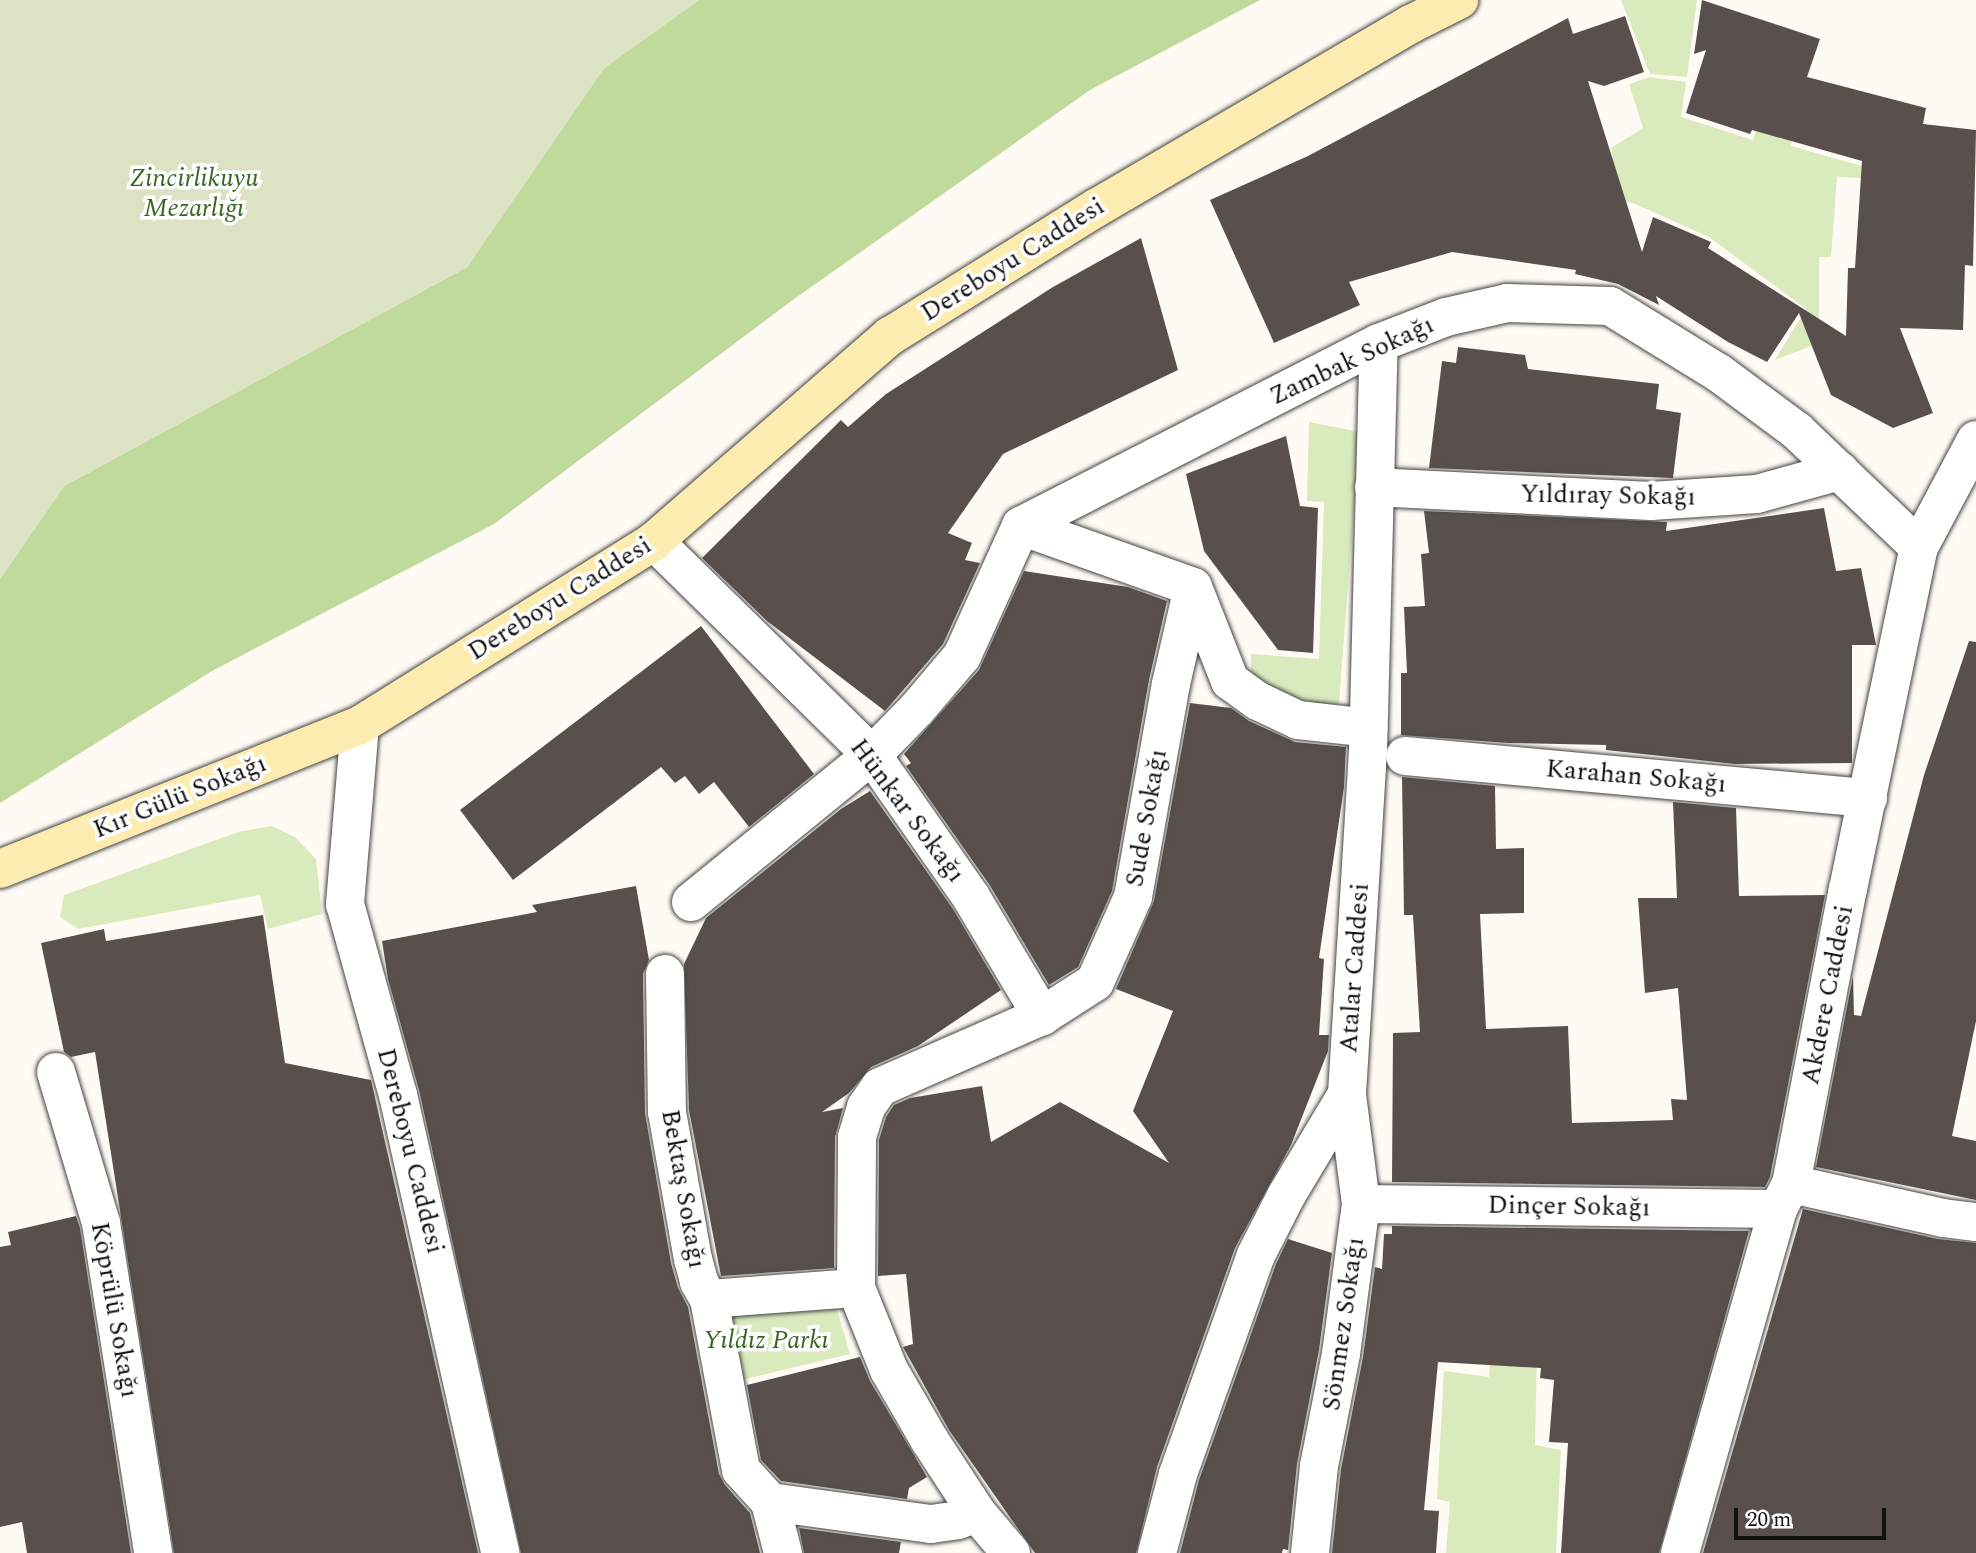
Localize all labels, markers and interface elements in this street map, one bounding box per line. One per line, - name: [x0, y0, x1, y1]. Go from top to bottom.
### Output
- park label: Zincirlikuyu Mezarlığı: [130, 163, 258, 224]
- street label: Dereboyu Caddesi: [915, 191, 1111, 329]
- street label: Zambak Sokağı: [1265, 309, 1439, 413]
- street label: Yıldıray Sokağı: [1520, 479, 1696, 513]
- street label: Dereboyu Caddesi: [462, 530, 658, 668]
- street label: Hünkar Sokağı: [843, 733, 971, 889]
- street label: Sude Sokağı: [1120, 747, 1174, 889]
- street label: Kır Gülü Sokağı: [89, 748, 271, 846]
- street label: Karahan Sokağı: [1545, 754, 1727, 800]
- street label: Atalar Caddesi: [1333, 882, 1377, 1054]
- street label: Akdere Caddesi: [1795, 903, 1861, 1087]
- street label: Dereboyu Caddesi: [369, 1045, 451, 1257]
- street label: Bektaş Sokağı: [654, 1107, 712, 1271]
- street label: Dinçer Sokağı: [1487, 1190, 1651, 1224]
- street label: Köprülü Sokağı: [83, 1220, 145, 1400]
- street label: Sönmez Sokağı: [1316, 1235, 1372, 1413]
- park label: Yıldız Parkı: [703, 1325, 829, 1357]
- scale bar: [1738, 1494, 1890, 1538]
- text: 20 m: [1747, 1504, 1791, 1536]

